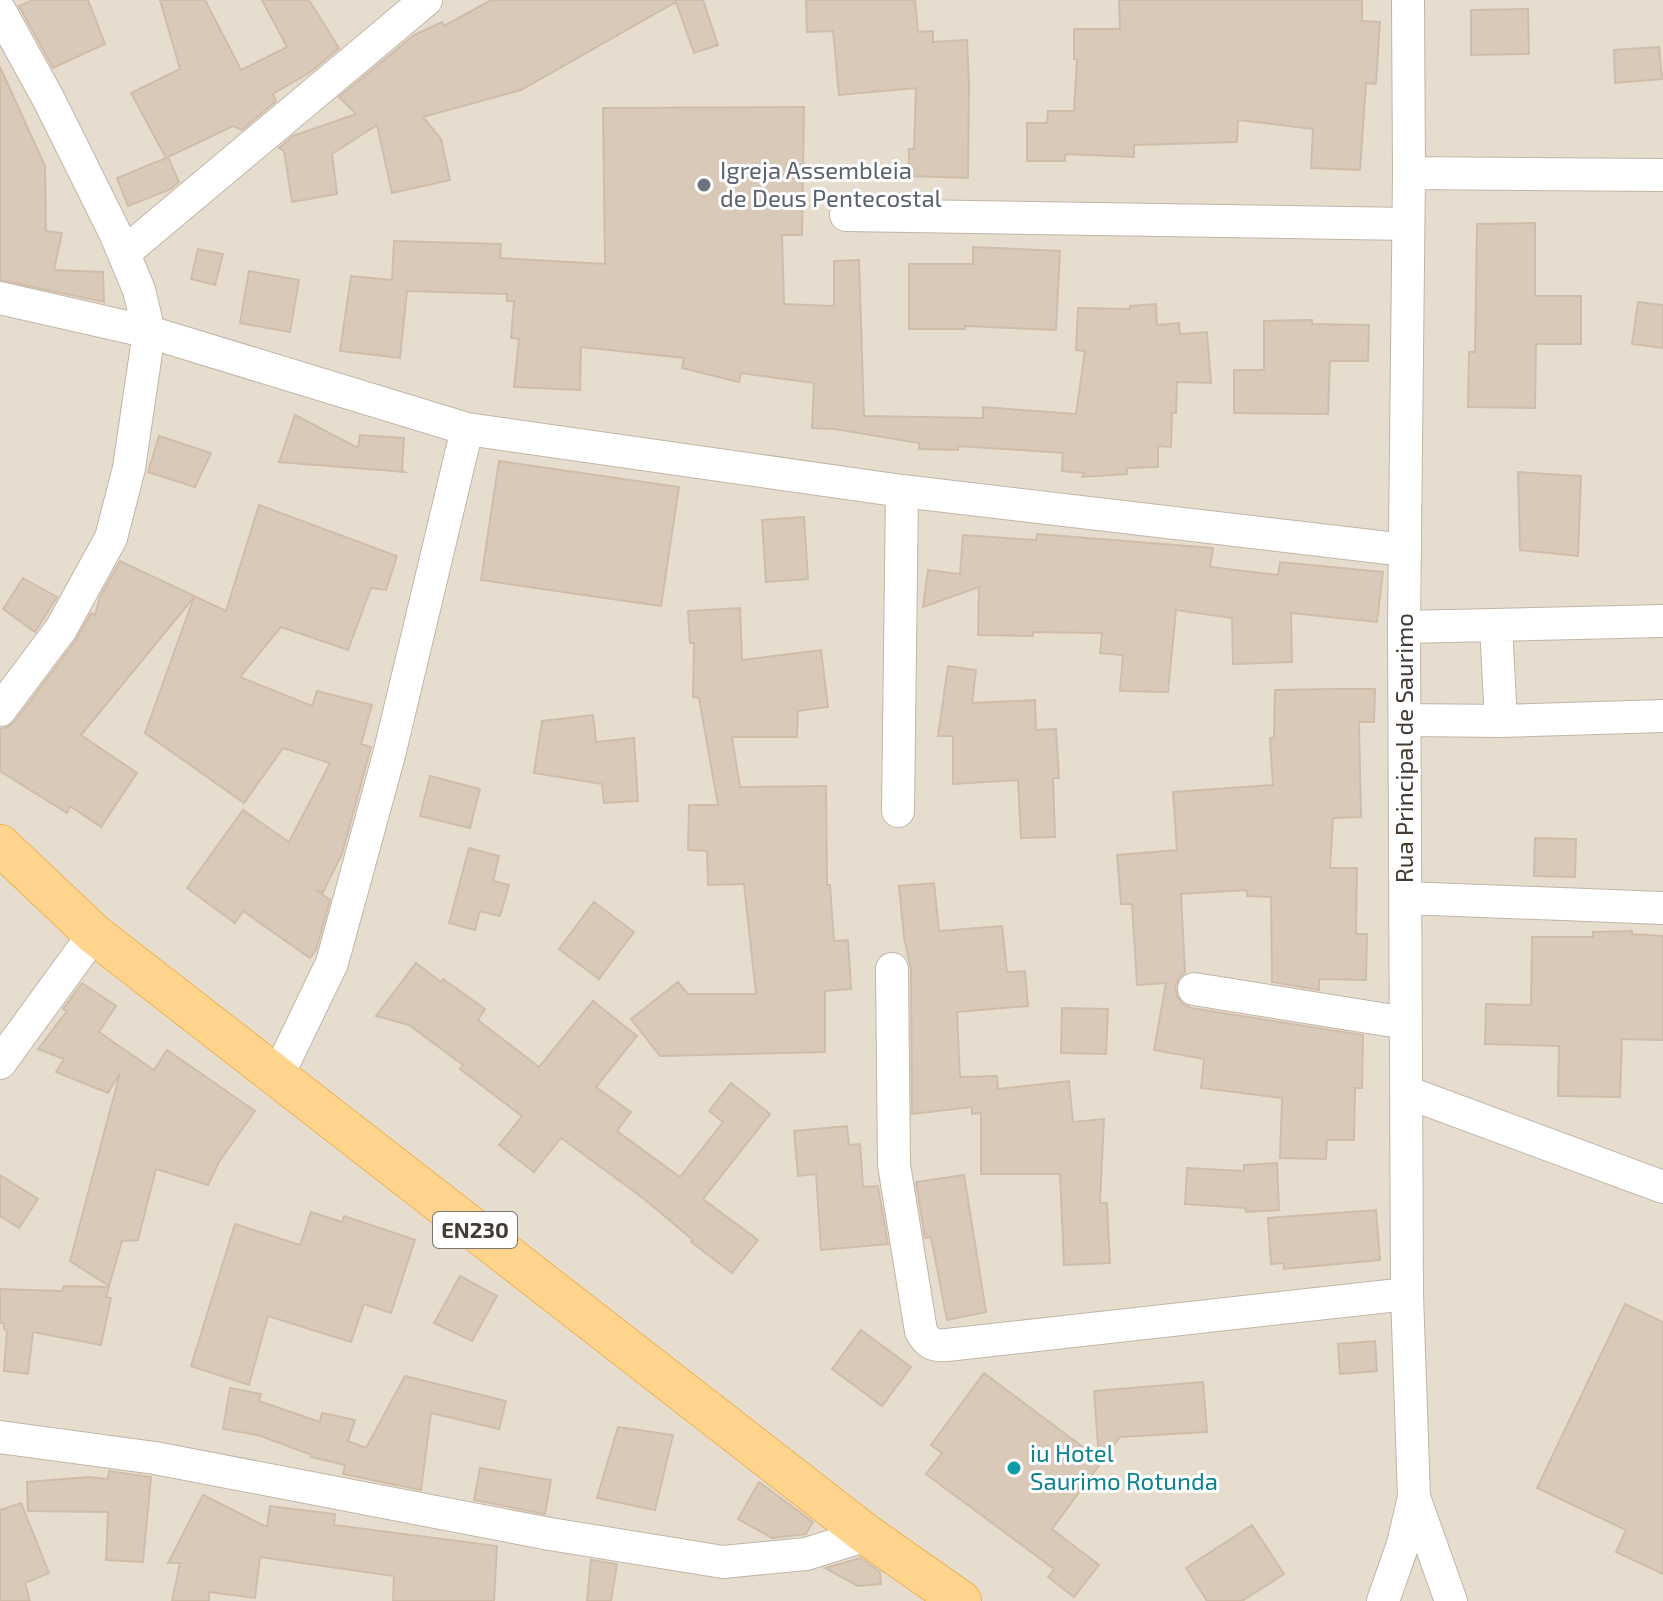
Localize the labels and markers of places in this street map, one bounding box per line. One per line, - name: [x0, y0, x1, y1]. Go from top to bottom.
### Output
- place label: Igreja Assembleia de Deus Pentecostal: [720, 155, 942, 212]
- marker: Igreja Assembleia de Deus Pentecostal: [695, 176, 713, 194]
- place label: iu Hotel Saurimo Rotunda: [1030, 1438, 1218, 1495]
- marker: iu Hotel Saurimo Rotunda: [1005, 1459, 1023, 1477]

